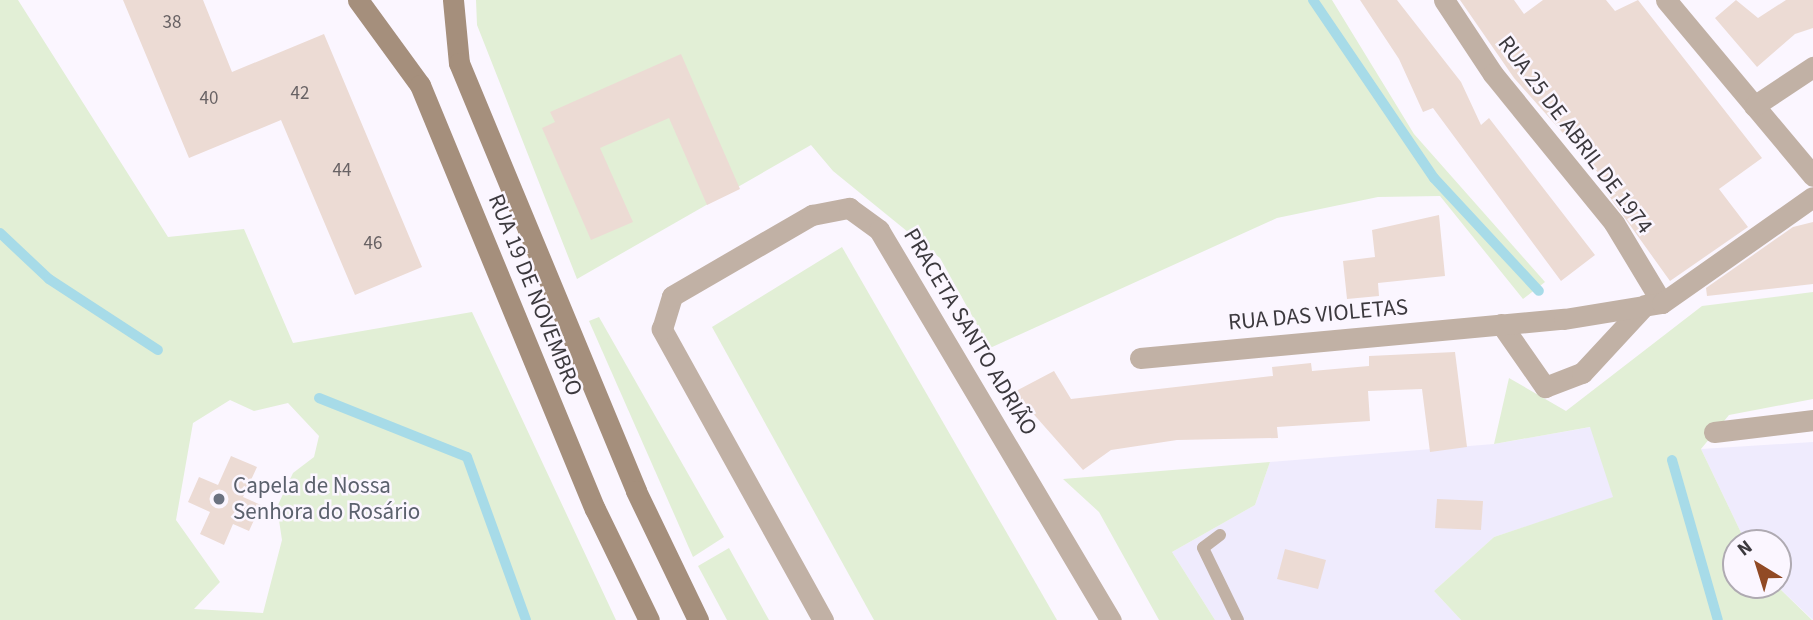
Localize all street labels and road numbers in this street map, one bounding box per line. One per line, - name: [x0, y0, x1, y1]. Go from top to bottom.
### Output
- street label: RUA 25 DE ABRIL DE 1974: [1492, 31, 1658, 239]
- street label: RUA 19 DE NOVEMBRO: [482, 190, 588, 400]
- street label: PRACETA SANTO ADRIÃO: [897, 223, 1043, 441]
- street label: RUA DAS VIOLETAS: [1227, 293, 1409, 337]

